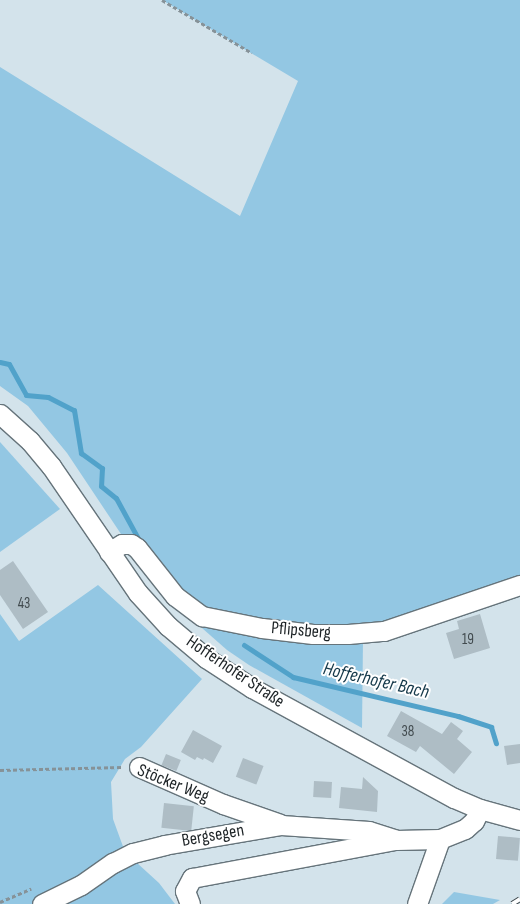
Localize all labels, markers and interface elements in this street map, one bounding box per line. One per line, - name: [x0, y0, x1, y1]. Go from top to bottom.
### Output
- house number: 43: [18, 595, 30, 613]
- street label: Pflipsberg: [270, 618, 332, 644]
- street label: Hofferhofer Straße: [182, 631, 288, 713]
- house number: 19: [462, 631, 474, 649]
- water label: Hofferhofer Bach: [321, 658, 431, 704]
- house number: 38: [402, 723, 414, 741]
- street label: Stöcker Weg: [134, 760, 212, 808]
- street label: Bergsegen: [180, 820, 246, 852]

